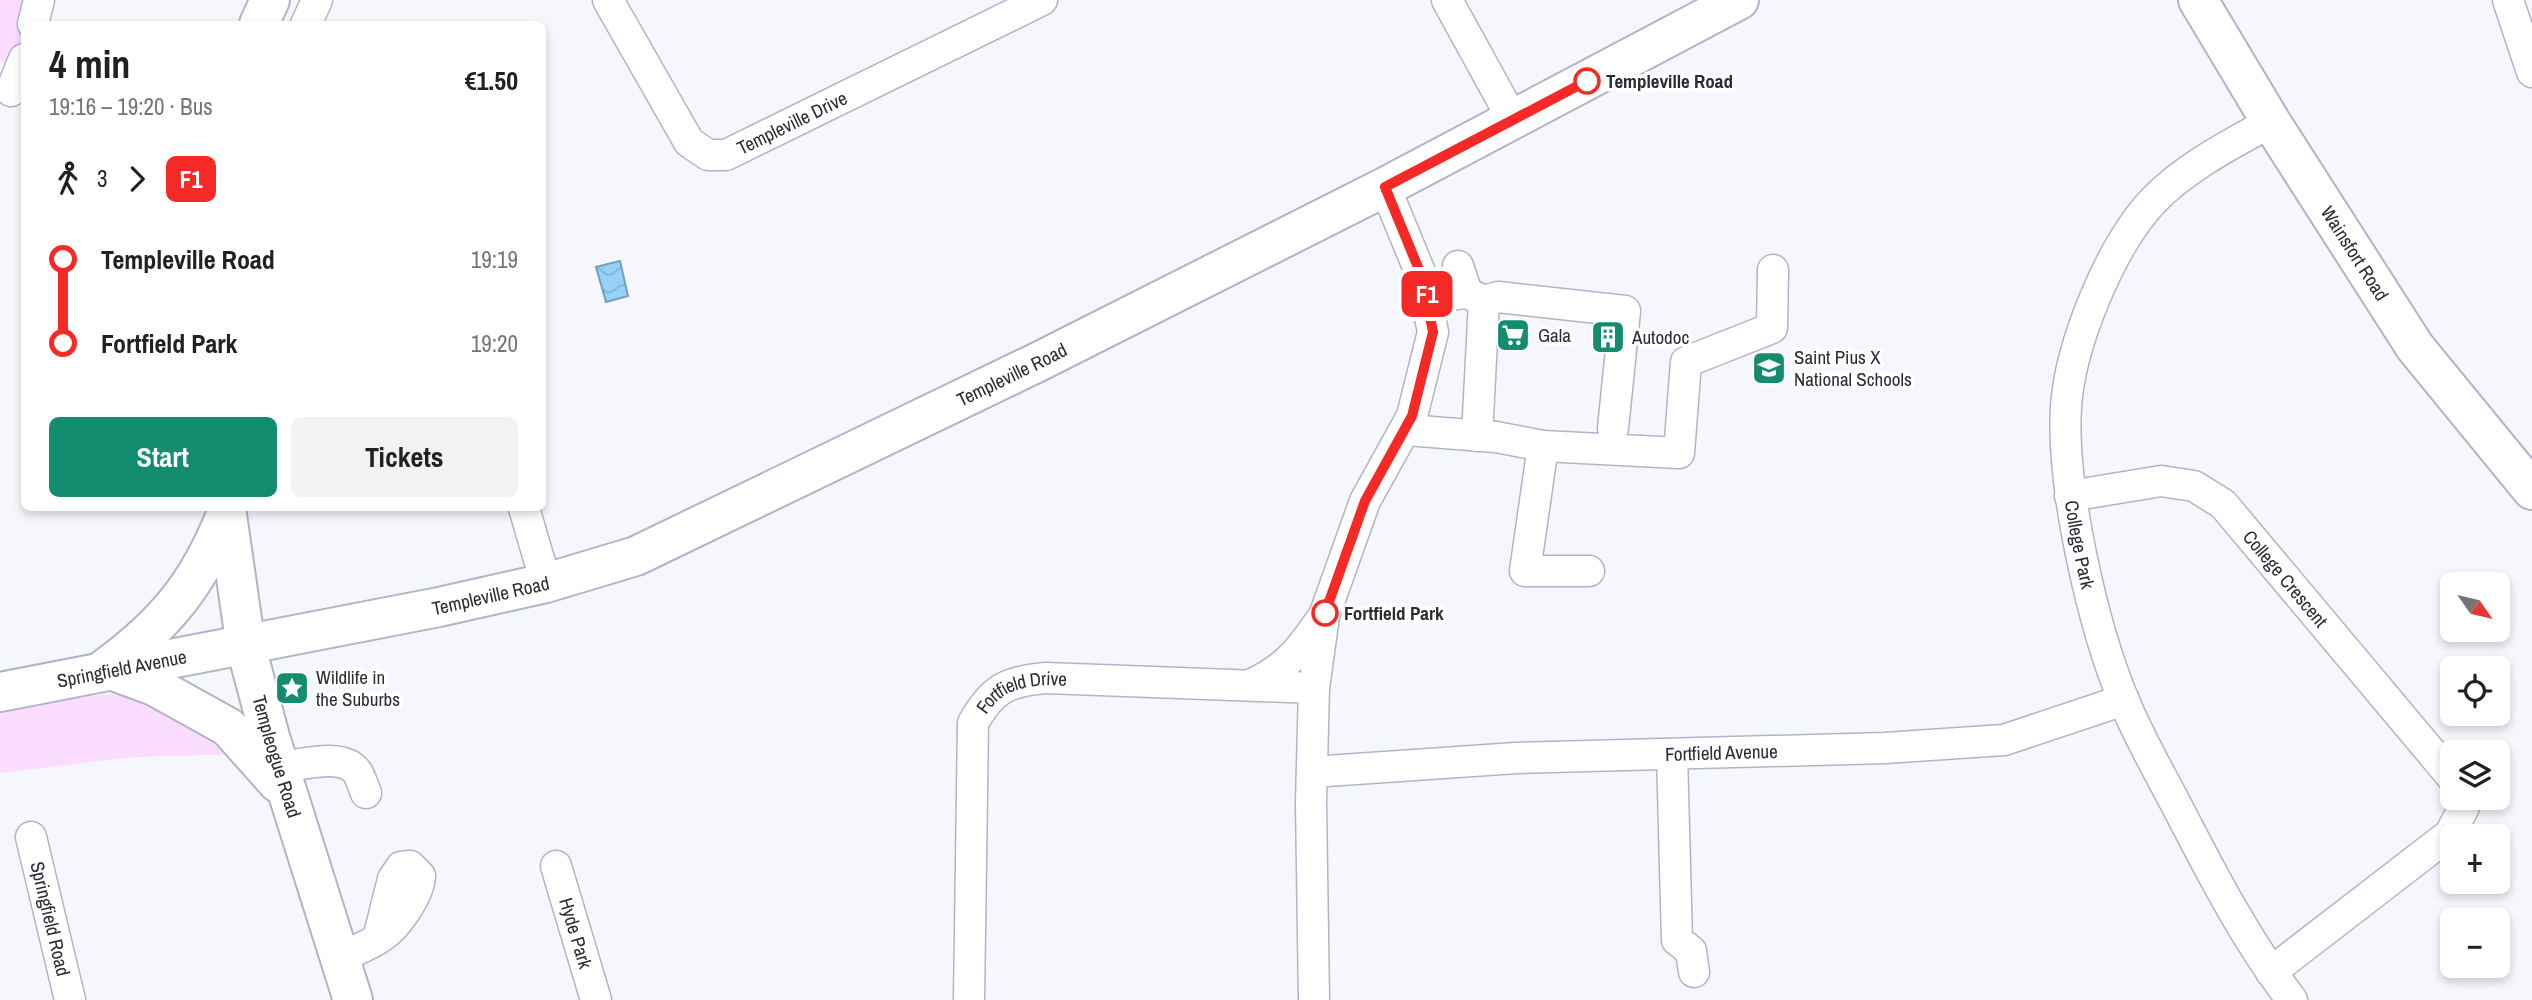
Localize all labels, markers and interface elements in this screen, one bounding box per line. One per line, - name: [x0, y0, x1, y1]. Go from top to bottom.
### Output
- text: 4 min: [49, 39, 130, 90]
- text: €1.50: [465, 63, 518, 98]
- marker: Templeville Road: [1574, 68, 1600, 94]
- place label: Templeville Road: [1606, 68, 1733, 94]
- street label: Templeville Drive: [733, 85, 851, 161]
- text: 19:16 – 19:20 · Bus: [49, 91, 213, 122]
- icon: walk: [49, 160, 87, 198]
- icon: forward: [118, 160, 156, 198]
- text: 3: [97, 163, 108, 194]
- text: F1: [180, 163, 202, 195]
- street label: Wainsfort Road: [2315, 201, 2395, 306]
- text: Templeville Road: [101, 242, 275, 277]
- text: 19:19: [471, 244, 518, 275]
- line badge: F1: [1396, 271, 1458, 317]
- text: F1: [1416, 278, 1438, 310]
- supermarket icon: Gala: [1494, 316, 1532, 354]
- building icon: Autodoc: [1589, 318, 1627, 356]
- place label: Gala: [1538, 322, 1571, 348]
- place label: Autodoc: [1631, 324, 1689, 350]
- text: Fortfield Park: [101, 326, 237, 361]
- text: 19:20: [471, 328, 518, 359]
- street label: Templeville Road: [952, 337, 1071, 412]
- place label: Saint Pius X National Schools: [1794, 344, 1912, 392]
- school or university icon: Saint Pius X National Schools: [1750, 349, 1788, 387]
- button: Start: [49, 417, 277, 497]
- button: Tickets: [291, 417, 518, 497]
- street label: College Park: [2059, 499, 2101, 592]
- street label: College Crescent: [2237, 524, 2334, 633]
- street label: Templeville Road: [430, 570, 552, 621]
- north arrow: [2440, 572, 2510, 642]
- map controls: [2440, 572, 2510, 978]
- marker: Fortfield Park: [1312, 600, 1338, 626]
- place label: Fortfield Park: [1344, 600, 1444, 626]
- street label: Springfield Avenue: [55, 643, 189, 694]
- button: locate: [2440, 656, 2510, 726]
- place label: Wildlife in the Suburbs: [316, 664, 400, 712]
- street label: Fortfield Drive: [970, 665, 1067, 718]
- place icon: Wildlife in the Suburbs: [273, 669, 311, 707]
- street label: Templeogue Road: [246, 692, 308, 821]
- street label: Fortfield Avenue: [1665, 738, 1778, 767]
- button: layers: [2440, 740, 2510, 810]
- button: +: [2440, 824, 2510, 894]
- street label: Springfield Road: [24, 859, 77, 979]
- street label: Hyde Park: [553, 894, 599, 972]
- button: −: [2440, 908, 2510, 978]

